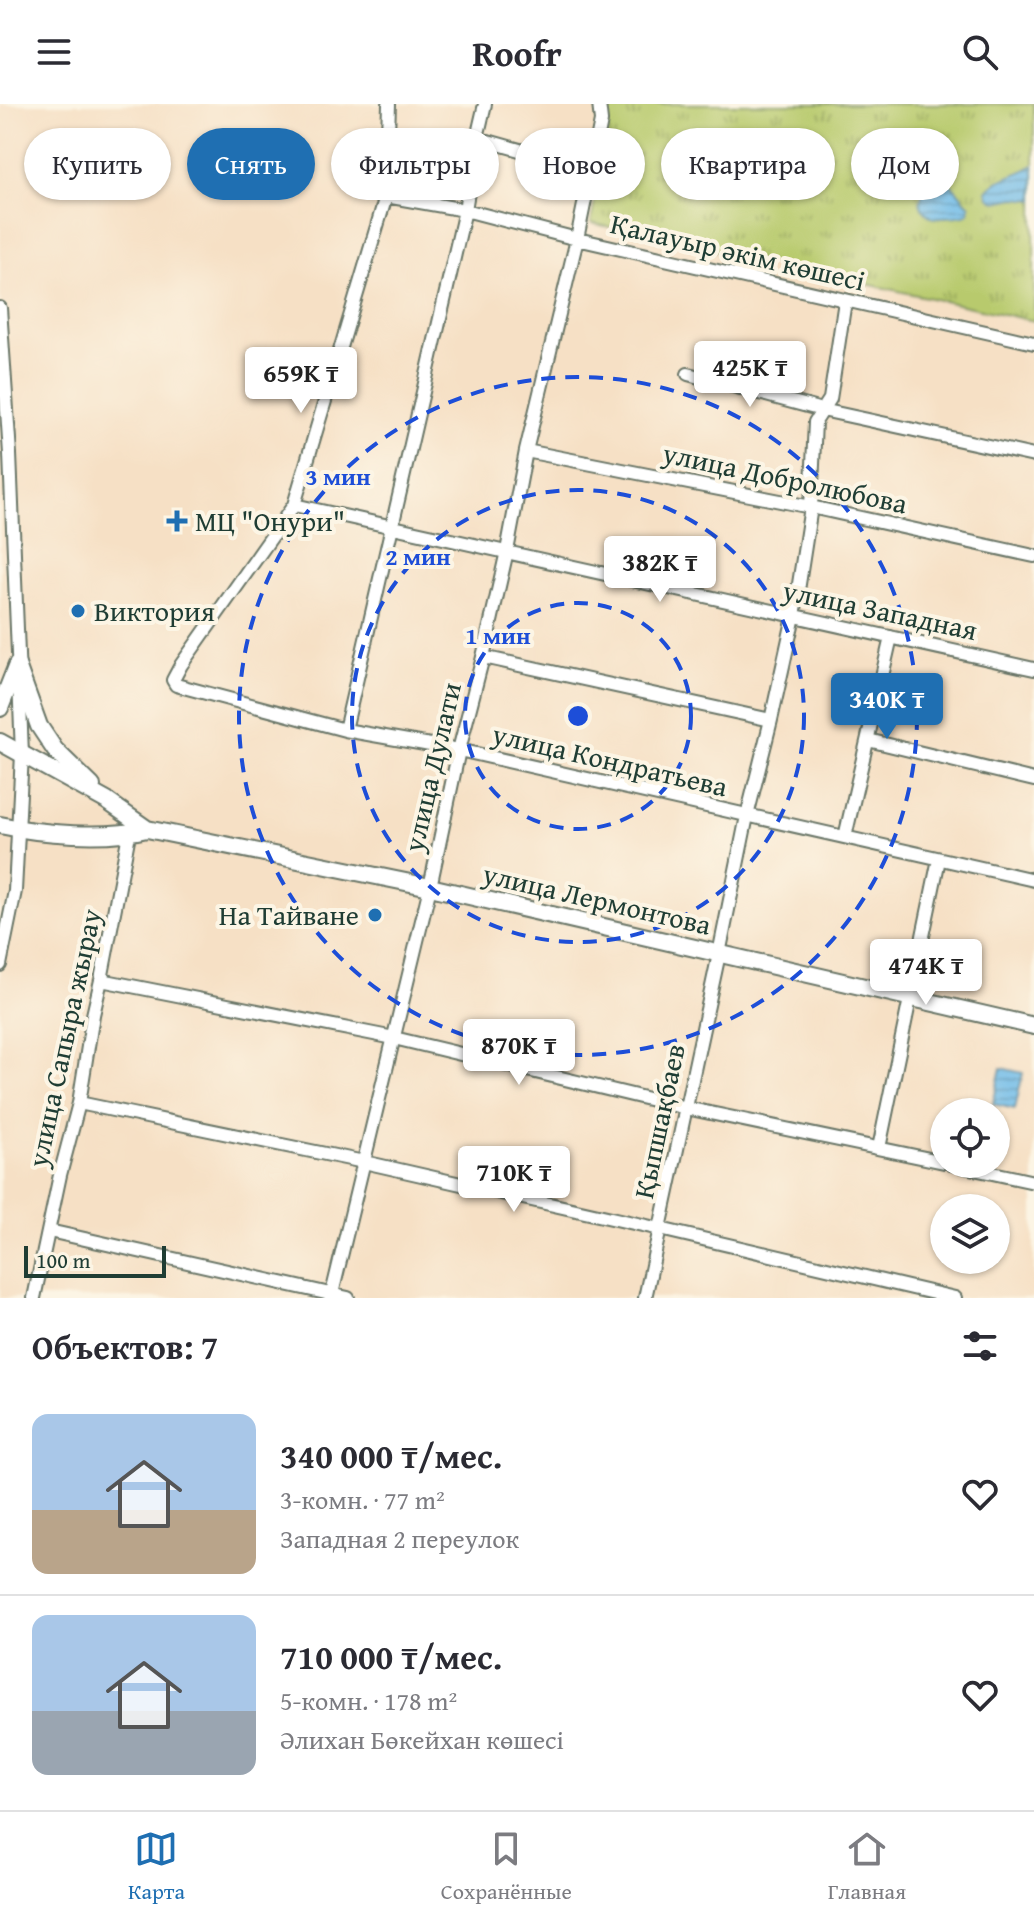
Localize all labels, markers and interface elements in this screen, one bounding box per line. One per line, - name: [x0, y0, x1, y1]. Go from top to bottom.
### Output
- text: Roofr: [472, 26, 562, 79]
- icon: menu: [32, 30, 76, 74]
- icon: search: [958, 30, 1002, 74]
- chip: Купить: [24, 128, 171, 200]
- chip: Снять: [187, 128, 315, 200]
- chip: Фильтры: [331, 128, 499, 200]
- chip: Новое: [515, 128, 645, 200]
- chip: Квартира: [661, 128, 835, 200]
- chip: Дом: [851, 128, 959, 200]
- street label: Қалауыр әкім көшесі: [607, 202, 870, 301]
- pin: 425K ₸: [685, 341, 815, 409]
- pin: 659K ₸: [236, 347, 366, 415]
- text: 425K ₸: [712, 347, 788, 386]
- text: 659K ₸: [263, 353, 339, 392]
- street label: улица Добролюбова: [658, 431, 912, 524]
- text: 3 мин: [305, 459, 371, 494]
- place label: МЦ "Онури": [195, 500, 345, 541]
- marker: МЦ "Онури": [166, 510, 188, 532]
- pin: 382K ₸: [595, 536, 725, 604]
- text: 2 мин: [385, 539, 451, 574]
- text: 382K ₸: [622, 542, 698, 581]
- street label: улица Западная: [778, 569, 981, 650]
- place label: Виктория: [94, 590, 215, 631]
- marker: Виктория: [69, 602, 87, 620]
- text: 1 мин: [465, 618, 531, 653]
- pin: 340K ₸: [822, 673, 952, 741]
- street label: улица Дулати: [392, 678, 471, 857]
- text: 340K ₸: [849, 679, 925, 718]
- centre of rings: [564, 702, 592, 730]
- street label: улица Кондратьева: [488, 712, 732, 807]
- street label: улица Лермонтова: [478, 852, 716, 945]
- place label: На Тайване: [219, 894, 359, 935]
- street label: улица Сапыра жырау: [16, 905, 111, 1172]
- marker: На Тайване: [366, 906, 384, 924]
- pin: 474K ₸: [861, 939, 991, 1007]
- text: 474K ₸: [888, 945, 964, 984]
- pin: 870K ₸: [454, 1019, 584, 1087]
- text: 870K ₸: [481, 1025, 557, 1064]
- street label: Қыпшақбаев: [622, 1040, 695, 1202]
- map controls: [930, 1098, 1010, 1274]
- button: locate: [930, 1098, 1010, 1178]
- pin: 710K ₸: [449, 1146, 579, 1214]
- text: 710K ₸: [476, 1152, 552, 1191]
- button: layers: [930, 1194, 1010, 1274]
- scale bar: [24, 1242, 166, 1278]
- text: 100 m: [36, 1244, 91, 1276]
- text: Объектов: 7: [32, 1322, 218, 1371]
- icon: filters: [958, 1324, 1002, 1368]
- text: 340 000 ₸/мес.: [280, 1431, 502, 1480]
- icon: home: [96, 1446, 192, 1542]
- icon: heart: [958, 1472, 1002, 1516]
- text: 3-комн. · 77 m²: [280, 1480, 445, 1519]
- text: Западная 2 переулок: [280, 1519, 519, 1558]
- text: 710 000 ₸/мес.: [280, 1632, 502, 1681]
- icon: home: [96, 1647, 192, 1743]
- icon: heart: [958, 1673, 1002, 1717]
- text: 5-комн. · 178 m²: [280, 1681, 457, 1720]
- text: Әлихан Бөкейхан көшесі: [280, 1720, 564, 1759]
- tab: Карта: [128, 1827, 185, 1907]
- tab: Сохранённые: [441, 1827, 572, 1907]
- tab: Главная: [828, 1827, 906, 1907]

